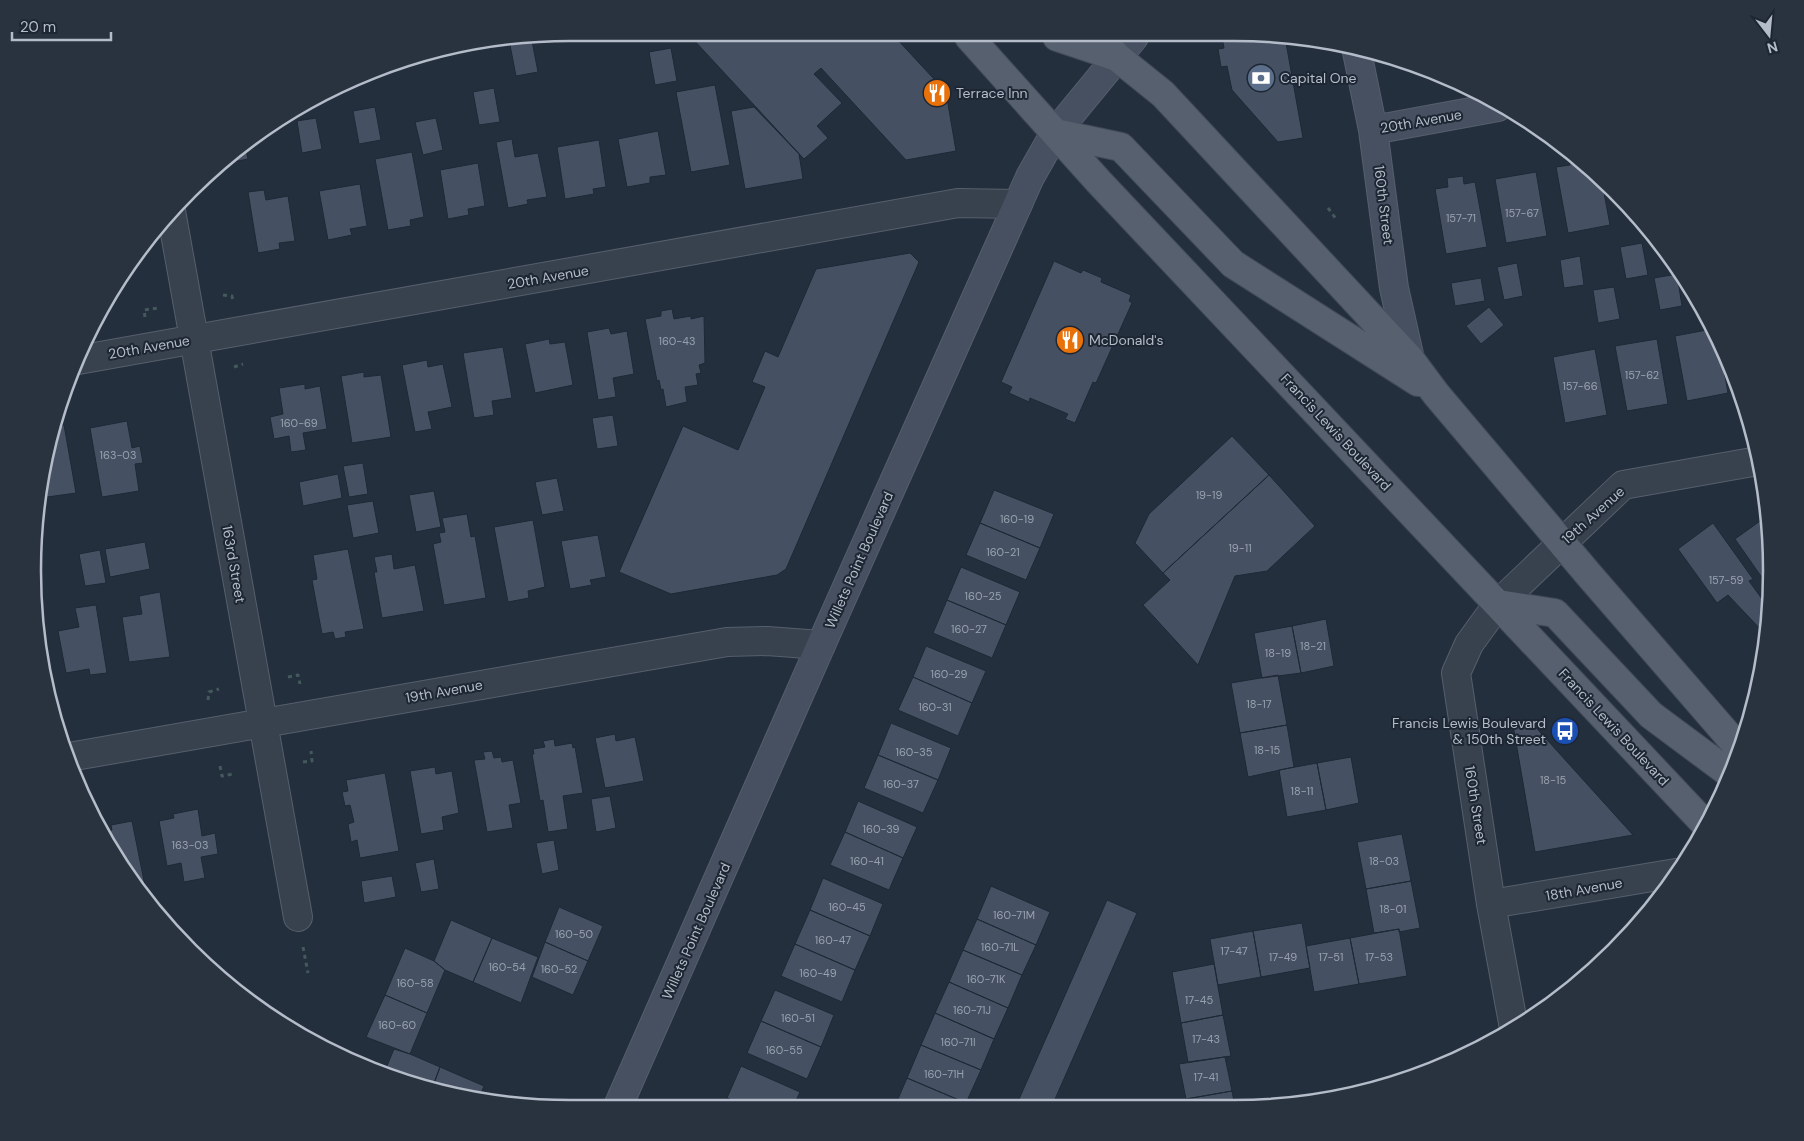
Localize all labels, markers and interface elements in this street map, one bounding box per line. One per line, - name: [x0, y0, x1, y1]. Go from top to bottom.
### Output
- scale bar: [12, 10, 111, 42]
- north arrow: [1744, 10, 1794, 60]
- text: 20 m: [20, 17, 56, 37]
- text: N: [1765, 37, 1780, 58]
- bank icon: Capital One: [1246, 63, 1276, 93]
- place label: Capital One: [1280, 69, 1357, 87]
- restaurant icon: Terrace Inn: [922, 78, 952, 108]
- place label: Terrace Inn: [956, 84, 1028, 102]
- street label: 20th Avenue: [1379, 105, 1463, 137]
- street label: 160th Street: [1370, 164, 1398, 246]
- house number: 157-67: [1505, 206, 1539, 220]
- house number: 157-71: [1446, 211, 1476, 225]
- street label: 20th Avenue: [506, 261, 590, 293]
- restaurant icon: McDonald's: [1055, 325, 1085, 355]
- street label: 20th Avenue: [107, 331, 191, 363]
- place label: McDonald's: [1089, 331, 1164, 349]
- house number: 160-43: [659, 334, 696, 348]
- house number: 157-62: [1625, 368, 1659, 382]
- street label: Francis Lewis Boulevard: [1277, 370, 1395, 494]
- house number: 157-66: [1562, 379, 1598, 393]
- house number: 160-69: [280, 416, 318, 430]
- house number: 163-03: [100, 448, 136, 462]
- street label: 19th Avenue: [1558, 482, 1628, 548]
- house number: 19-19: [1196, 488, 1222, 502]
- street label: Willets Point Boulevard: [821, 489, 897, 631]
- house number: 160-19: [1000, 512, 1034, 526]
- street label: 163rd Street: [218, 524, 250, 604]
- house number: 19-11: [1228, 541, 1252, 555]
- house number: 160-21: [986, 545, 1020, 559]
- house number: 157-59: [1709, 573, 1743, 587]
- house number: 160-25: [965, 589, 1002, 603]
- house number: 160-27: [951, 622, 987, 636]
- house number: 18-21: [1300, 639, 1326, 653]
- house number: 18-19: [1265, 646, 1291, 660]
- street label: Francis Lewis Boulevard: [1555, 665, 1673, 789]
- house number: 160-29: [931, 667, 968, 681]
- street label: 19th Avenue: [404, 675, 484, 707]
- house number: 18-17: [1246, 697, 1272, 711]
- house number: 160-31: [918, 700, 952, 714]
- place label: Francis Lewis Boulevard & 150th Street: [1392, 714, 1546, 748]
- bus stop icon: Francis Lewis Boulevard & 150th Street: [1550, 716, 1580, 746]
- house number: 18-15: [1254, 743, 1280, 757]
- house number: 160-35: [895, 745, 933, 759]
- street label: 160th Street: [1461, 764, 1491, 846]
- house number: 18-15: [1540, 773, 1566, 787]
- house number: 160-37: [883, 777, 919, 791]
- house number: 18-11: [1291, 784, 1313, 798]
- house number: 160-39: [863, 822, 900, 836]
- house number: 163-03: [172, 838, 208, 852]
- house number: 160-41: [850, 854, 884, 868]
- house number: 18-03: [1369, 854, 1399, 868]
- street label: Willets Point Boulevard: [658, 860, 734, 1002]
- street label: 18th Avenue: [1544, 873, 1624, 905]
- house number: 160-45: [828, 900, 866, 914]
- house number: 18-01: [1379, 902, 1407, 916]
- house number: 160-71M: [993, 908, 1035, 922]
- house number: 160-50: [555, 927, 593, 941]
- house number: 160-47: [815, 933, 851, 947]
- house number: 160-71L: [981, 940, 1019, 954]
- house number: 17-47: [1220, 944, 1248, 958]
- house number: 17-49: [1269, 950, 1297, 964]
- house number: 17-51: [1318, 950, 1344, 964]
- house number: 17-53: [1365, 950, 1393, 964]
- house number: 160-54: [488, 960, 526, 974]
- house number: 160-52: [541, 962, 577, 976]
- house number: 160-49: [799, 966, 837, 980]
- house number: 160-71K: [967, 972, 1006, 986]
- house number: 160-58: [396, 976, 434, 990]
- house number: 17-45: [1185, 993, 1213, 1007]
- house number: 160-71J: [953, 1003, 991, 1017]
- house number: 160-51: [781, 1011, 815, 1025]
- house number: 160-60: [378, 1018, 416, 1032]
- house number: 17-43: [1192, 1032, 1220, 1046]
- house number: 160-71I: [940, 1035, 976, 1049]
- house number: 160-55: [765, 1043, 803, 1057]
- house number: 160-71H: [924, 1067, 964, 1081]
- house number: 17-41: [1194, 1070, 1219, 1084]

